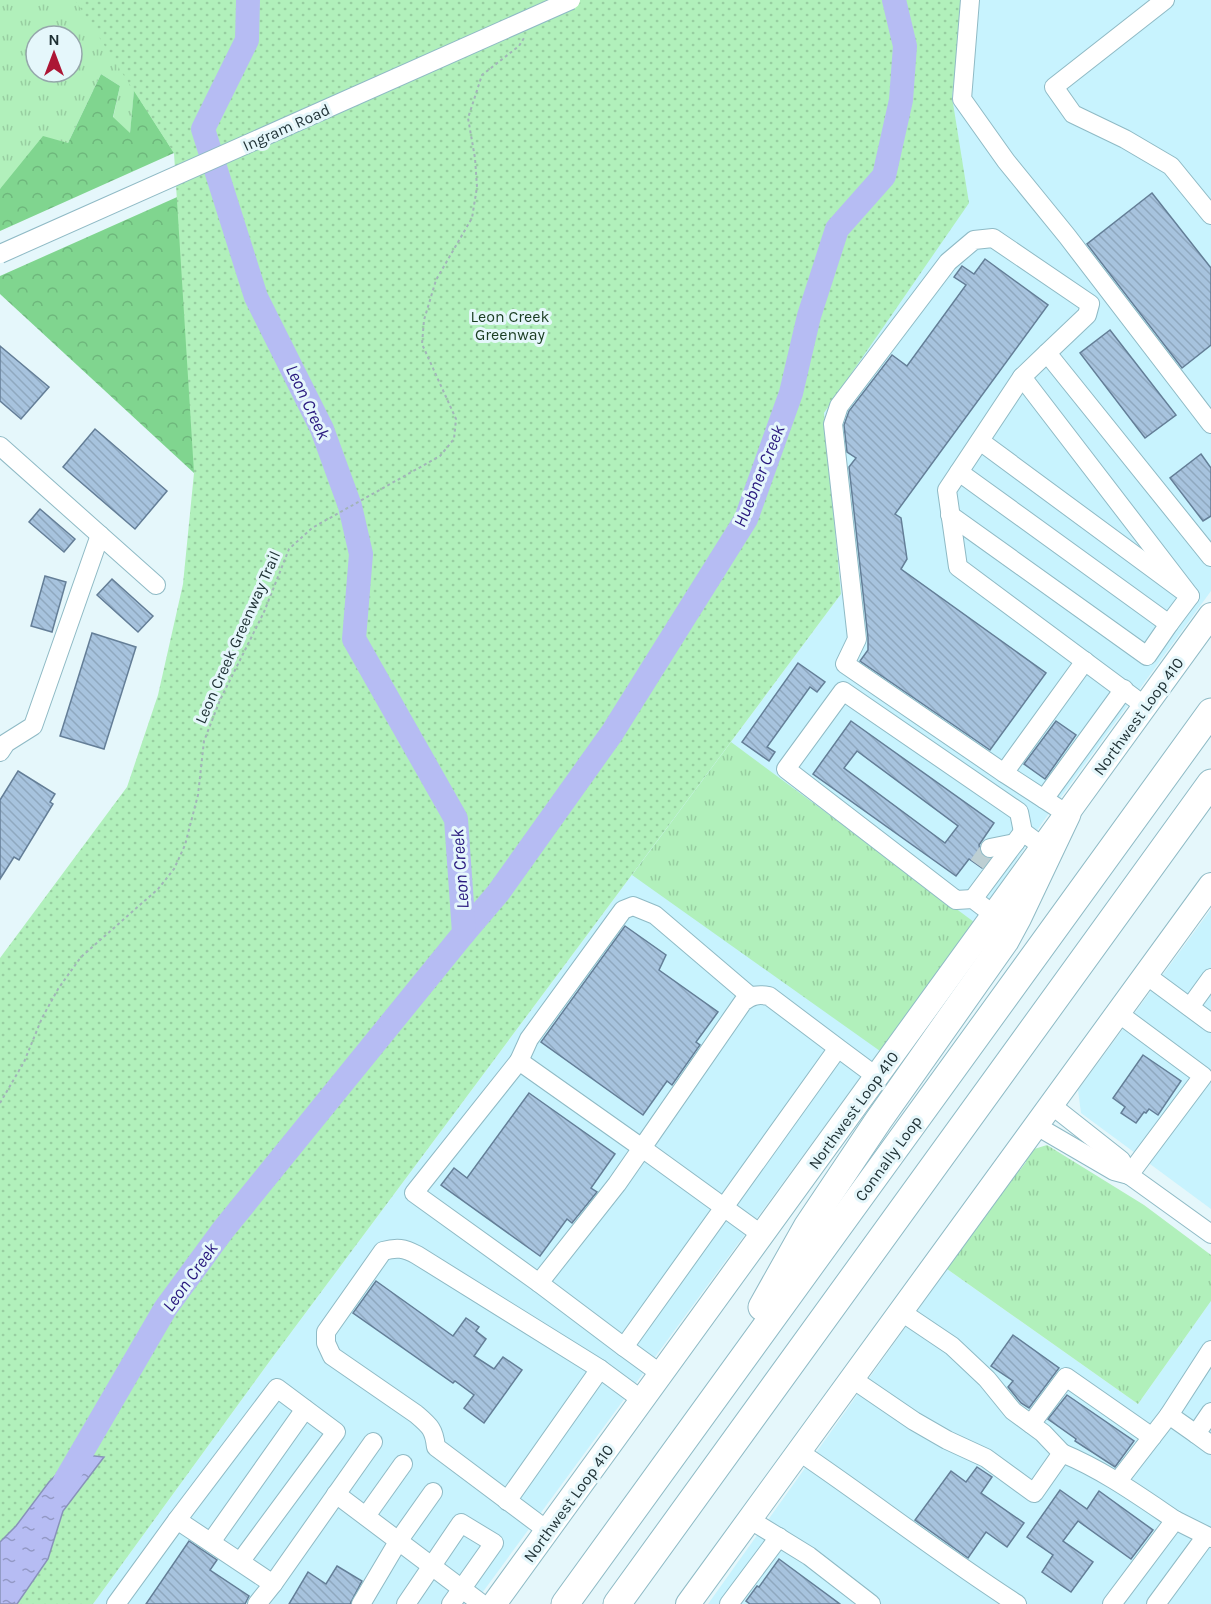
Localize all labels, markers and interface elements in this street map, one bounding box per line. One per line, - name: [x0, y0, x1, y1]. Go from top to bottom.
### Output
- north arrow: [24, 24, 84, 84]
- text: N: [48, 30, 60, 49]
- street label: Ingram Road: [240, 100, 333, 155]
- park label: Leon Creek Greenway: [471, 307, 549, 344]
- water label: Leon Creek: [281, 361, 335, 444]
- water label: Huebner Creek: [728, 421, 790, 530]
- street label: Leon Creek Greenway Trail: [191, 548, 284, 727]
- street label: Northwest Loop 410: [1089, 654, 1188, 779]
- water label: Leon Creek: [446, 827, 474, 910]
- street label: Northwest Loop 410: [804, 1048, 903, 1173]
- street label: Connally Loop: [851, 1112, 926, 1205]
- water label: Leon Creek: [157, 1237, 223, 1316]
- street label: Northwest Loop 410: [519, 1441, 618, 1566]

